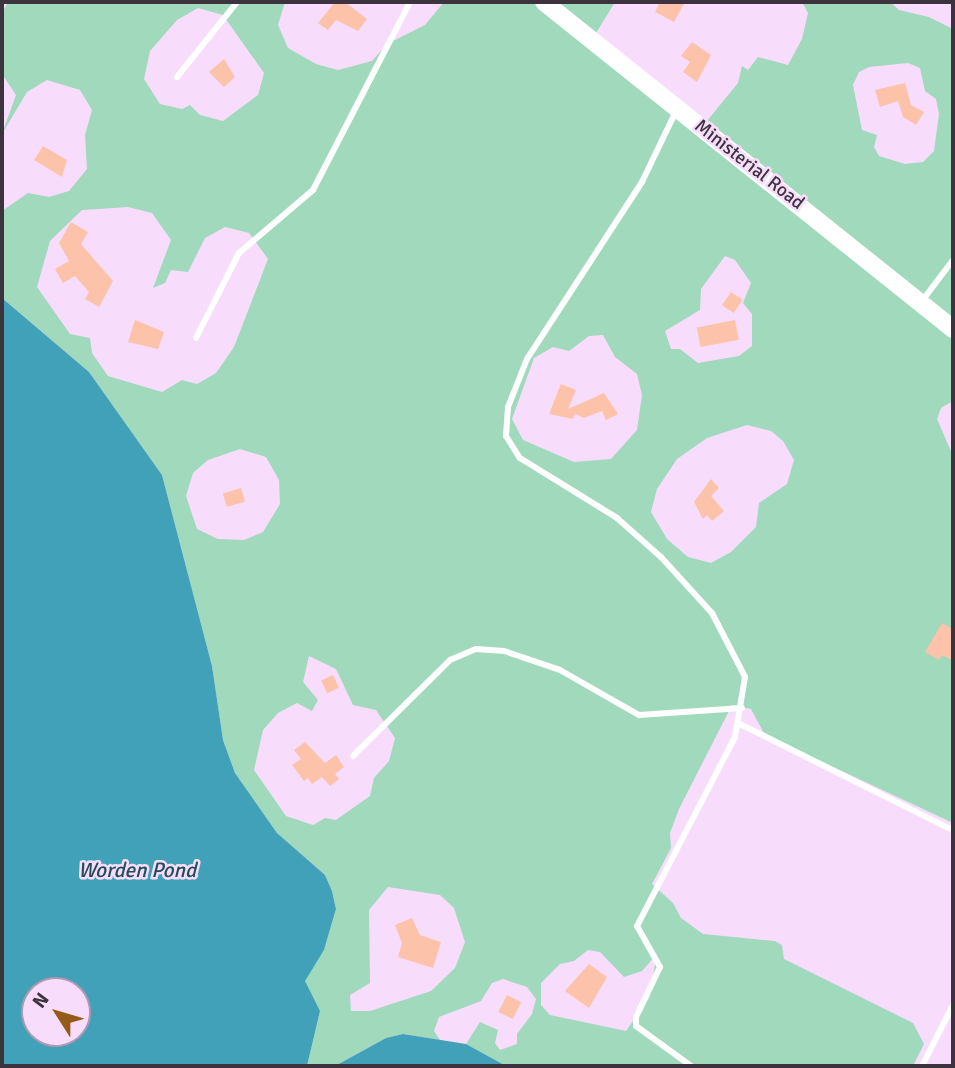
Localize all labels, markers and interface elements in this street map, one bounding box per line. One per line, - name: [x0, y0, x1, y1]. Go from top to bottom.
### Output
- street label: Ministerial Road: [690, 115, 808, 215]
- water label: Worden Pond: [78, 857, 196, 883]
- north arrow: [21, 977, 91, 1047]
- text: N: [27, 988, 54, 1013]

